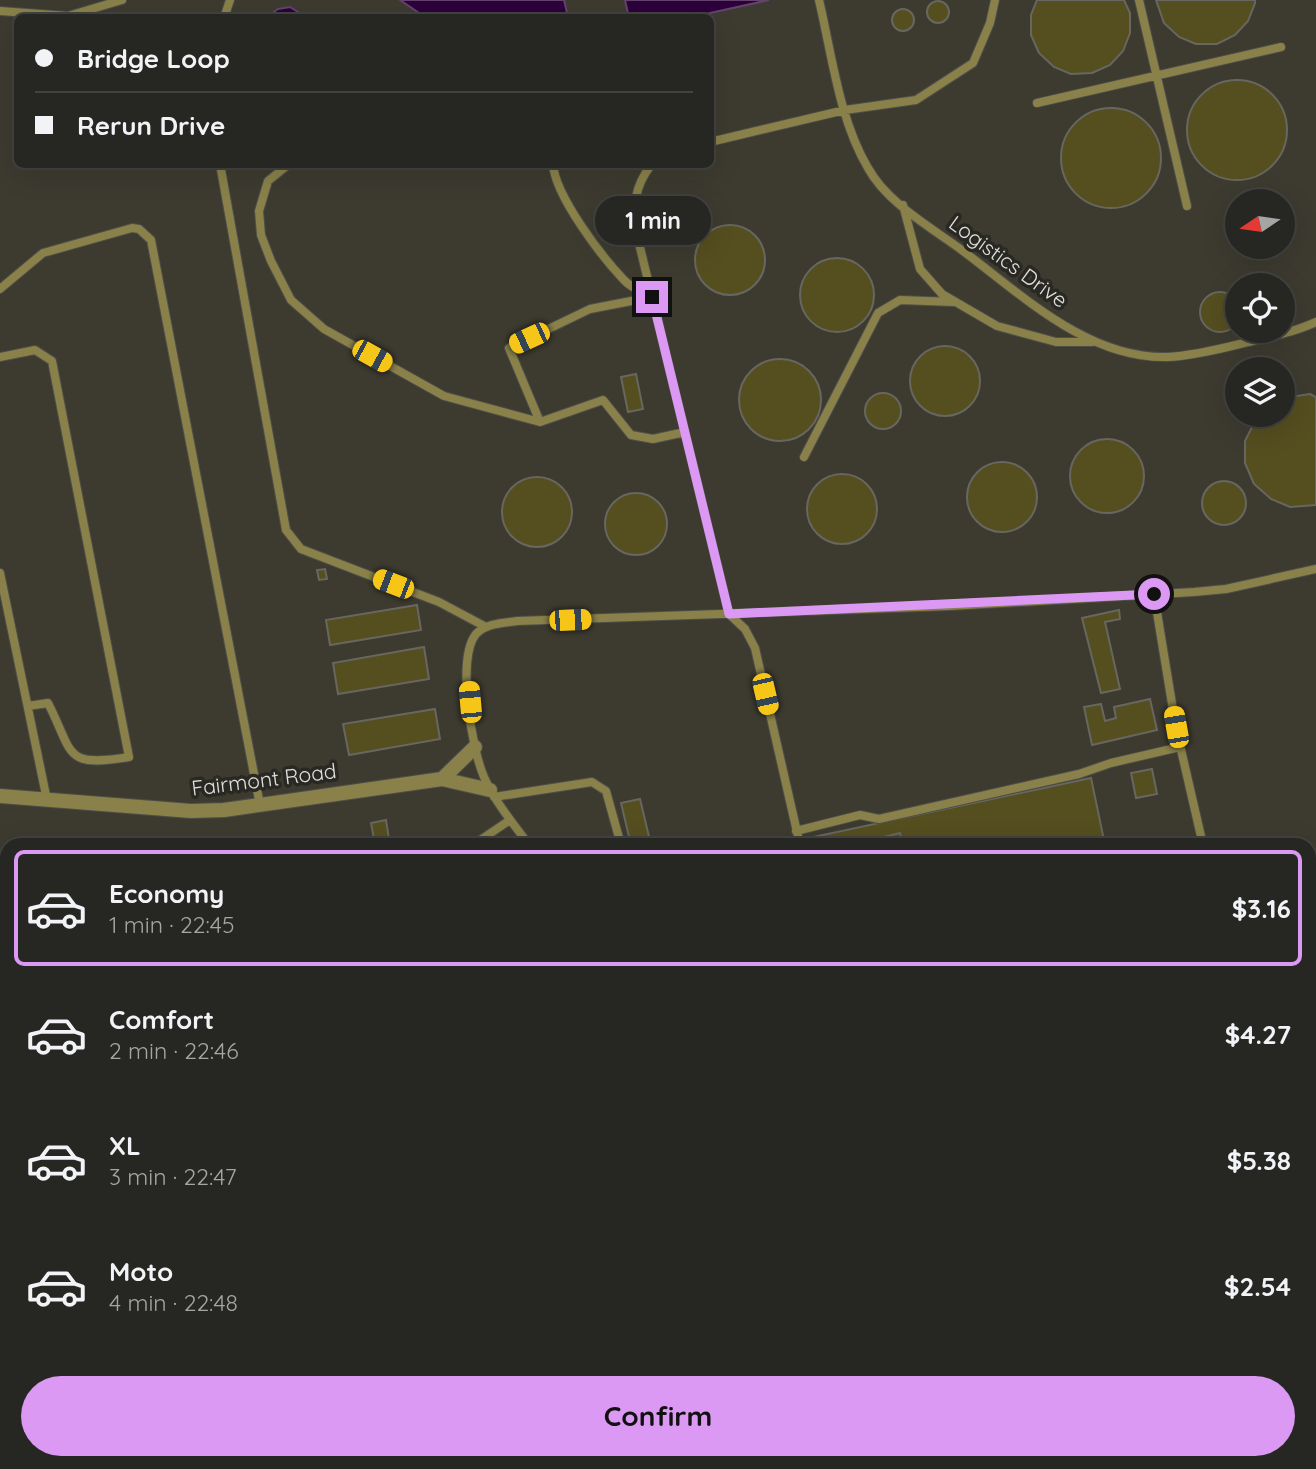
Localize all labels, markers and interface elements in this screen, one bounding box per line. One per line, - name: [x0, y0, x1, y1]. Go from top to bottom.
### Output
- text: Bridge Loop: [77, 42, 230, 75]
- text: Rerun Drive: [77, 109, 225, 142]
- north arrow: [1225, 189, 1295, 259]
- map controls: [1225, 189, 1295, 427]
- callout: 1 min: [594, 196, 710, 244]
- text: 1 min: [625, 206, 681, 235]
- street label: Logistics Drive: [944, 210, 1073, 313]
- button: locate: [1225, 273, 1295, 343]
- route end: [636, 281, 668, 313]
- car: [506, 320, 553, 356]
- car: [349, 337, 396, 375]
- button: layers: [1225, 357, 1295, 427]
- car: [370, 567, 417, 601]
- route start: [1138, 578, 1170, 610]
- car: [549, 609, 592, 631]
- car: [751, 671, 780, 717]
- car: [458, 680, 483, 724]
- car: [1163, 704, 1190, 750]
- street label: Fairmont Road: [190, 757, 338, 801]
- icon: car: [25, 877, 88, 940]
- text: Economy: [109, 877, 224, 910]
- text: $3.16: [1232, 892, 1291, 925]
- text: 1 min · 22:45: [109, 910, 235, 939]
- icon: car: [25, 1003, 88, 1066]
- text: Comfort: [109, 1003, 214, 1036]
- text: $4.27: [1225, 1018, 1291, 1051]
- text: 2 min · 22:46: [109, 1036, 239, 1065]
- icon: car: [25, 1129, 88, 1192]
- text: XL: [109, 1129, 141, 1162]
- text: $5.38: [1227, 1144, 1291, 1177]
- text: 3 min · 22:47: [109, 1162, 237, 1191]
- icon: car: [25, 1255, 88, 1318]
- text: Moto: [109, 1255, 173, 1288]
- text: $2.54: [1224, 1270, 1291, 1303]
- text: 4 min · 22:48: [109, 1288, 238, 1317]
- button: Confirm: [21, 1376, 1295, 1456]

